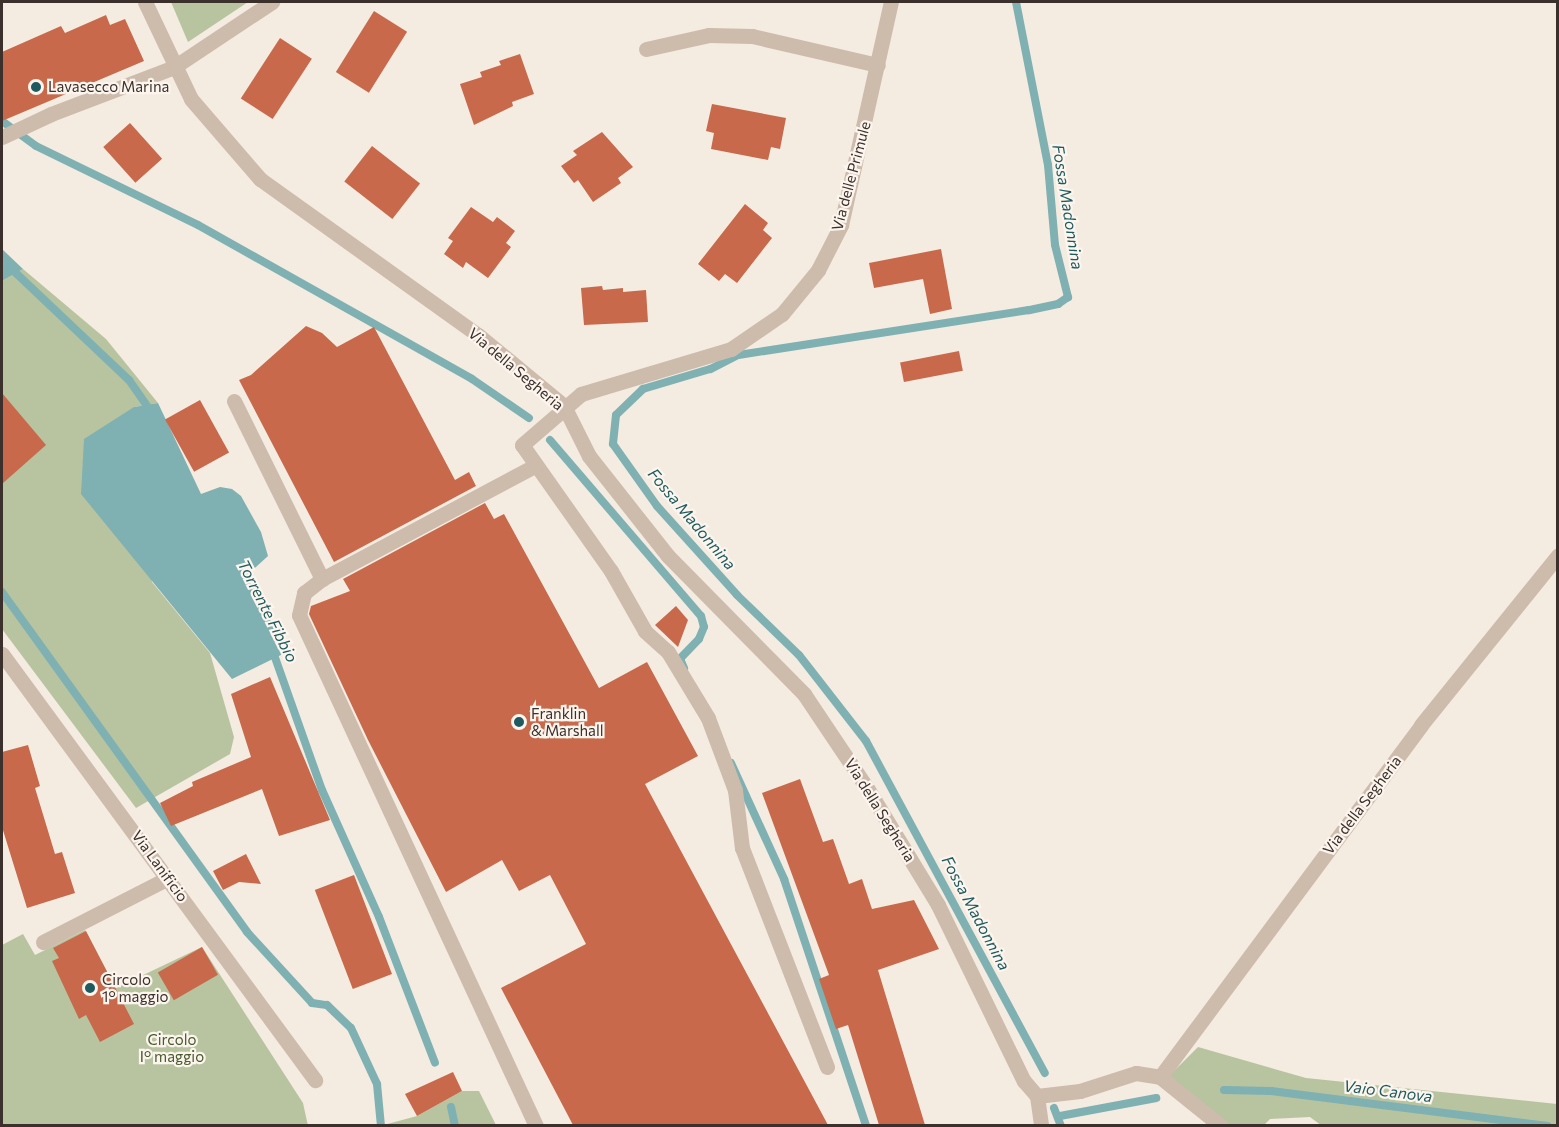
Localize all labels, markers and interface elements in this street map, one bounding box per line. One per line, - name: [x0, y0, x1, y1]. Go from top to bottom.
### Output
- place label: Lavasecco Marina: [48, 78, 169, 96]
- marker: Lavasecco Marina: [29, 80, 43, 94]
- street label: Via delle Primule: [828, 119, 874, 233]
- water label: Fossa Madonnina: [1049, 143, 1087, 271]
- street label: Via della Segheria: [465, 324, 567, 414]
- water label: Fossa Madonnina: [644, 464, 740, 574]
- water label: Torrente Fibbio: [234, 557, 302, 665]
- place label: Franklin & Marshall: [531, 704, 604, 739]
- marker: Franklin & Marshall: [512, 715, 526, 729]
- street label: Via della Segheria: [1319, 752, 1405, 858]
- street label: Via della Segheria: [841, 755, 919, 865]
- street label: Via Lanificio: [128, 827, 192, 905]
- water label: Fossa Madonnina: [938, 853, 1014, 973]
- place label: Circolo 1° maggio: [102, 970, 168, 1005]
- marker: Circolo 1° maggio: [83, 981, 97, 995]
- park label: Circolo I° maggio: [140, 1030, 204, 1065]
- water label: Vaio Canova: [1343, 1076, 1433, 1106]

